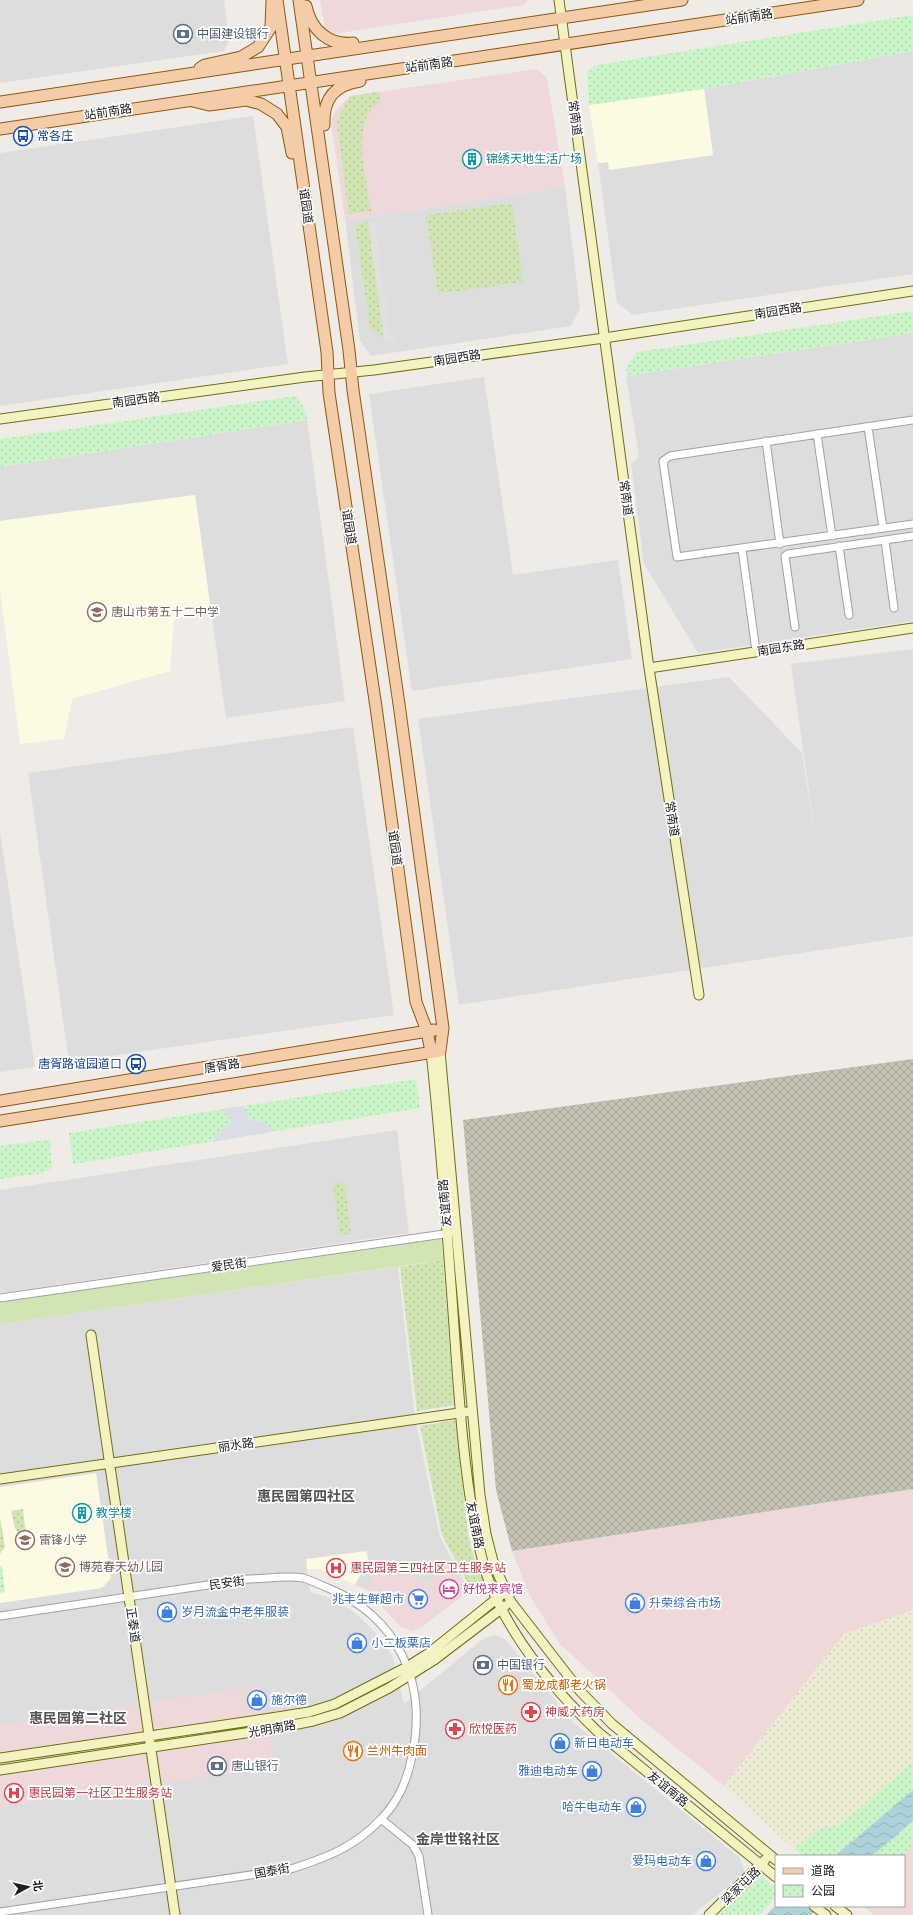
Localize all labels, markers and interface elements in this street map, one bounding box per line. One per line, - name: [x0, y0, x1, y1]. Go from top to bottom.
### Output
- street label: 站前南路: [724, 6, 774, 28]
- bank icon: 中国建设银行: [172, 23, 194, 45]
- place label: 中国建设银行: [197, 27, 269, 41]
- street label: 站前南路: [404, 55, 454, 75]
- street label: 常南道: [566, 99, 584, 137]
- street label: 站前南路: [83, 101, 133, 123]
- bus stop icon: 常各庄: [12, 125, 34, 147]
- place label: 常各庄: [37, 129, 73, 143]
- building icon: 锦绣天地生活广场: [461, 148, 483, 170]
- place label: 锦绣天地生活广场: [486, 152, 582, 166]
- street label: 谊园道: [297, 187, 315, 225]
- street label: 南园西路: [753, 300, 803, 322]
- street label: 南园西路: [432, 347, 482, 369]
- street label: 南园西路: [111, 390, 161, 410]
- street label: 常南道: [617, 479, 635, 517]
- street label: 谊园道: [339, 508, 359, 546]
- school or university icon: 唐山市第五十二中学: [86, 601, 108, 623]
- place label: 唐山市第五十二中学: [111, 605, 219, 619]
- street label: 南园东路: [756, 637, 806, 659]
- street label: 常南道: [662, 800, 682, 838]
- street label: 谊园道: [386, 829, 404, 867]
- bus stop icon: 唐胥路谊园道口: [125, 1053, 147, 1075]
- street label: 唐胥路: [203, 1056, 241, 1076]
- place label: 唐胥路谊园道口: [38, 1057, 122, 1071]
- street label: 友谊南路: [436, 1178, 454, 1228]
- street label: 爱民街: [210, 1256, 248, 1274]
- street label: 丽水路: [217, 1436, 255, 1454]
- district label: 惠民园第四社区: [257, 1488, 355, 1504]
- street label: 友谊南路: [464, 1500, 486, 1550]
- building icon: 教学楼: [71, 1502, 93, 1524]
- place label: 教学楼: [96, 1506, 132, 1520]
- school or university icon: 雷锋小学: [14, 1529, 36, 1551]
- place label: 雷锋小学: [39, 1533, 87, 1547]
- school or university icon: 博苑春天幼儿园: [54, 1556, 76, 1578]
- hospital icon: 惠民园第三四社区卫生服务站: [325, 1557, 347, 1579]
- place label: 博苑春天幼儿园: [79, 1560, 163, 1574]
- place label: 惠民园第三四社区卫生服务站: [350, 1561, 506, 1575]
- street label: 民安街: [208, 1574, 246, 1592]
- hotel icon: 好悦来宾馆: [438, 1578, 460, 1600]
- place label: 好悦来宾馆: [463, 1582, 523, 1596]
- supermarket icon: 兆丰生鲜超市: [407, 1588, 429, 1610]
- place label: 兆丰生鲜超市: [332, 1592, 404, 1606]
- shop icon: 升荣综合市场: [624, 1592, 646, 1614]
- place label: 升荣综合市场: [649, 1596, 721, 1610]
- shop icon: 岁月流金中老年服装: [156, 1601, 178, 1623]
- place label: 岁月流金中老年服装: [181, 1605, 289, 1619]
- street label: 正泰道: [124, 1606, 142, 1644]
- shop icon: 小二板栗店: [346, 1632, 368, 1654]
- place label: 小二板栗店: [371, 1636, 431, 1650]
- bank icon: 中国银行: [472, 1654, 494, 1676]
- place label: 中国银行: [497, 1658, 545, 1672]
- restaurant icon: 蜀龙成都老火锅: [497, 1674, 519, 1696]
- place label: 蜀龙成都老火锅: [522, 1678, 606, 1692]
- shop icon: 施尔德: [246, 1689, 268, 1711]
- place label: 施尔德: [271, 1693, 307, 1707]
- pharmacy icon: 神威大药房: [520, 1701, 542, 1723]
- place label: 神威大药房: [545, 1705, 605, 1719]
- district label: 惠民园第二社区: [29, 1710, 127, 1726]
- street label: 光明南路: [247, 1718, 297, 1740]
- pharmacy icon: 欣悦医药: [444, 1718, 466, 1740]
- place label: 欣悦医药: [469, 1722, 517, 1736]
- shop icon: 新日电动车: [549, 1732, 571, 1754]
- place label: 新日电动车: [574, 1736, 634, 1750]
- restaurant icon: 兰州牛肉面: [342, 1740, 364, 1762]
- place label: 兰州牛肉面: [367, 1744, 427, 1758]
- bank icon: 唐山银行: [206, 1755, 228, 1777]
- place label: 唐山银行: [231, 1759, 279, 1773]
- shop icon: 雅迪电动车: [581, 1760, 603, 1782]
- place label: 雅迪电动车: [518, 1764, 578, 1778]
- street label: 友谊南路: [645, 1768, 691, 1810]
- hospital icon: 惠民园第一社区卫生服务站: [3, 1782, 25, 1804]
- place label: 惠民园第一社区卫生服务站: [28, 1786, 172, 1800]
- shop icon: 哈牛电动车: [625, 1796, 647, 1818]
- place label: 哈牛电动车: [562, 1800, 622, 1814]
- district label: 金岸世铭社区: [416, 1831, 500, 1847]
- shop icon: 爱玛电动车: [695, 1850, 717, 1872]
- place label: 爱玛电动车: [632, 1854, 692, 1868]
- legend: [775, 1855, 905, 1907]
- street label: 国泰街: [253, 1861, 291, 1881]
- street label: 梁家屯路: [719, 1864, 763, 1908]
- text: 道路: [811, 1864, 835, 1878]
- north arrow: [8, 1867, 48, 1907]
- text: 北: [30, 1879, 45, 1892]
- text: 公园: [811, 1884, 835, 1898]

